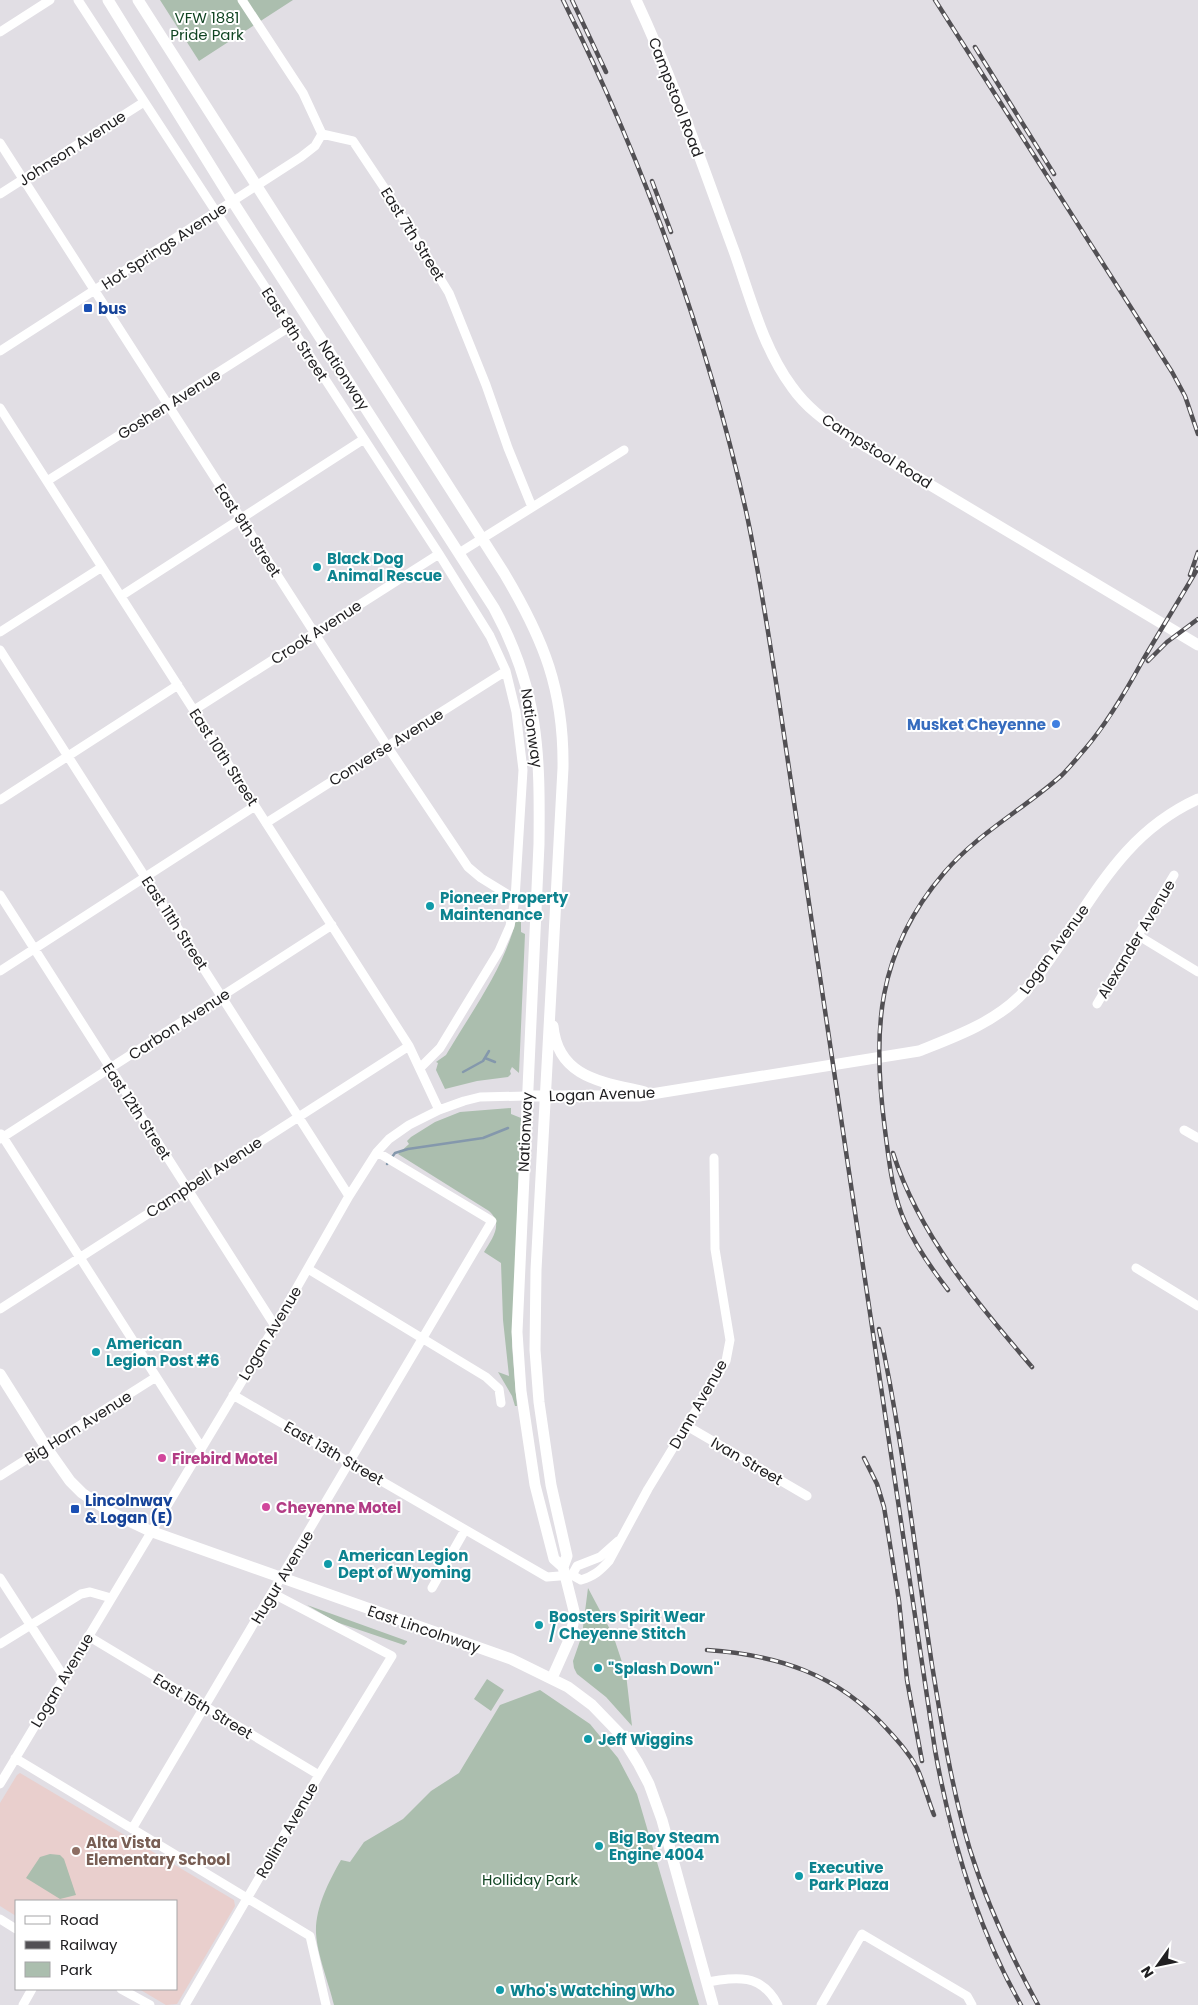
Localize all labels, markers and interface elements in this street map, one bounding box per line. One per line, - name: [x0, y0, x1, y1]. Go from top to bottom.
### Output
- park label: VFW 1881 Pride Park: [170, 7, 244, 45]
- street label: Campstool Road: [644, 34, 708, 160]
- street label: Johnson Avenue: [14, 105, 130, 191]
- street label: East 7th Street: [376, 183, 450, 285]
- street label: Hot Springs Avenue: [97, 198, 231, 294]
- street label: East 8th Street: [257, 283, 333, 385]
- place label: bus: [98, 298, 127, 319]
- marker: bus: [82, 302, 94, 314]
- street label: Nationway: [313, 336, 375, 415]
- street label: Goshen Avenue: [113, 364, 225, 444]
- street label: Campstool Road: [818, 409, 936, 493]
- street label: East 9th Street: [210, 479, 286, 581]
- place label: Black Dog Animal Rescue: [327, 548, 442, 586]
- marker: Black Dog Animal Rescue: [311, 561, 323, 573]
- street label: Crook Avenue: [266, 595, 366, 669]
- street label: Nationway: [516, 687, 548, 770]
- street label: Converse Avenue: [325, 703, 447, 791]
- street label: East 10th Street: [185, 704, 263, 810]
- place label: Musket Cheyenne: [907, 714, 1046, 735]
- marker: Musket Cheyenne: [1050, 718, 1062, 730]
- street label: East 11th Street: [137, 872, 213, 974]
- street label: Alexander Avenue: [1092, 876, 1180, 1002]
- place label: Pioneer Property Maintenance: [440, 887, 569, 925]
- marker: Pioneer Property Maintenance: [424, 900, 436, 912]
- street label: Logan Avenue: [1014, 900, 1094, 998]
- street label: Carbon Avenue: [124, 983, 234, 1065]
- street label: East 12th Street: [98, 1059, 176, 1163]
- street label: Logan Avenue: [549, 1082, 655, 1106]
- street label: Nationway: [512, 1091, 538, 1172]
- street label: Campbell Avenue: [142, 1132, 266, 1222]
- street label: Logan Avenue: [234, 1282, 306, 1384]
- place label: American Legion Post #6: [106, 1333, 220, 1371]
- marker: American Legion Post #6: [90, 1346, 102, 1358]
- street label: Dunn Avenue: [664, 1356, 732, 1452]
- street label: Big Horn Avenue: [20, 1386, 136, 1468]
- street label: East 13th Street: [280, 1416, 388, 1490]
- street label: Ivan Street: [707, 1432, 787, 1490]
- place label: Firebird Motel: [172, 1448, 278, 1469]
- marker: Firebird Motel: [156, 1452, 168, 1464]
- place label: Lincolnway & Logan (E): [85, 1490, 173, 1528]
- place label: Cheyenne Motel: [276, 1497, 401, 1518]
- marker: Cheyenne Motel: [260, 1501, 272, 1513]
- marker: Lincolnway & Logan (E): [69, 1503, 81, 1515]
- street label: Hugur Avenue: [246, 1526, 318, 1628]
- place label: American Legion Dept of Wyoming: [338, 1545, 471, 1583]
- marker: American Legion Dept of Wyoming: [322, 1558, 334, 1570]
- street label: East Lincolnway: [365, 1600, 484, 1658]
- place label: Boosters Spirit Wear / Cheyenne Stitch: [549, 1606, 706, 1644]
- marker: Boosters Spirit Wear / Cheyenne Stitch: [533, 1619, 545, 1631]
- street label: Logan Avenue: [26, 1629, 98, 1731]
- place label: "Splash Down": [608, 1658, 720, 1679]
- marker: "Splash Down": [592, 1662, 604, 1674]
- street label: East 15th Street: [149, 1668, 257, 1744]
- place label: Jeff Wiggins: [598, 1729, 693, 1750]
- marker: Jeff Wiggins: [582, 1733, 594, 1745]
- street label: Rollins Avenue: [251, 1778, 323, 1882]
- place label: Big Boy Steam Engine 4004: [609, 1827, 720, 1865]
- place label: Alta Vista Elementary School: [86, 1832, 230, 1870]
- marker: Big Boy Steam Engine 4004: [593, 1840, 605, 1852]
- marker: Alta Vista Elementary School: [70, 1845, 82, 1857]
- place label: Executive Park Plaza: [809, 1857, 889, 1895]
- park label: Holliday Park: [482, 1869, 578, 1890]
- marker: Executive Park Plaza: [793, 1870, 805, 1882]
- legend: [15, 1900, 178, 1990]
- text: Road: [60, 1909, 99, 1930]
- text: Railway: [60, 1934, 118, 1955]
- north arrow: [1133, 1940, 1183, 1990]
- text: Park: [60, 1959, 92, 1980]
- text: N: [1136, 1962, 1158, 1982]
- place label: Who's Watching Who: [510, 1980, 675, 2001]
- marker: Who's Watching Who: [494, 1984, 506, 1996]

